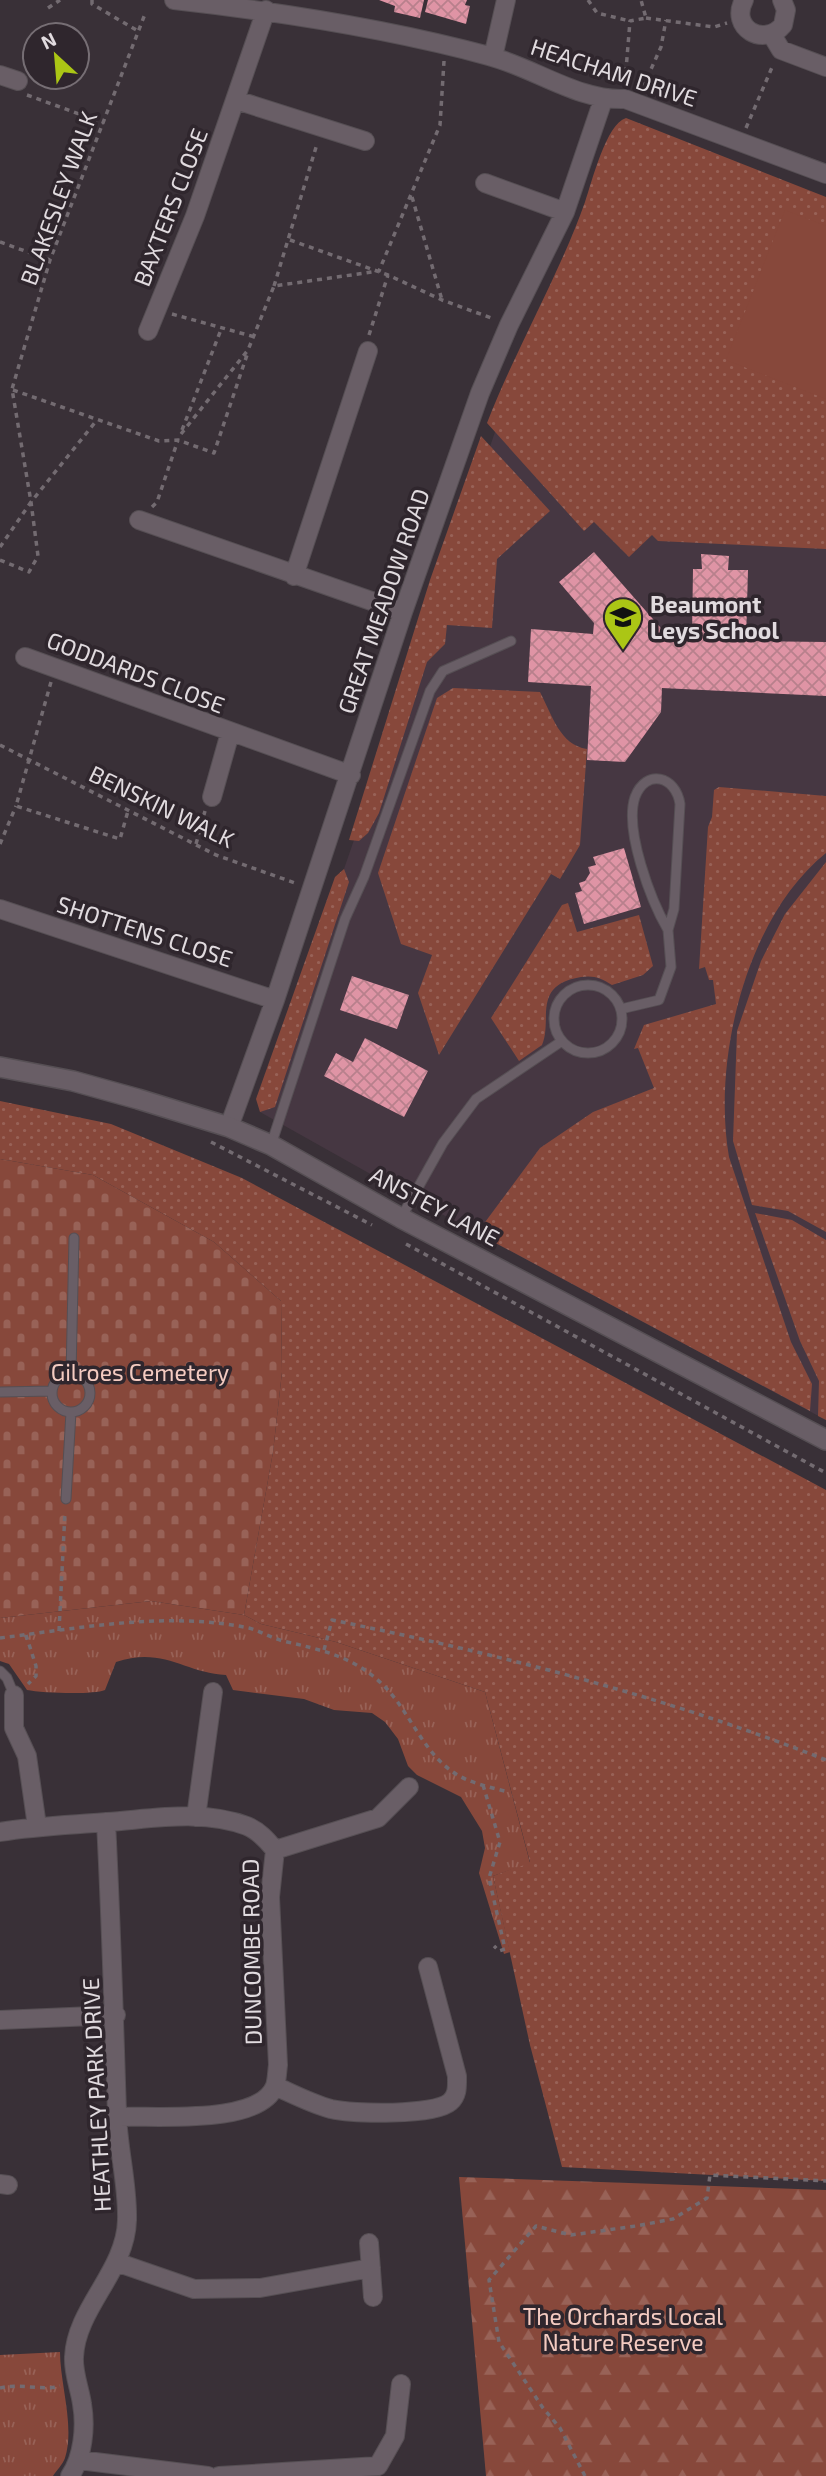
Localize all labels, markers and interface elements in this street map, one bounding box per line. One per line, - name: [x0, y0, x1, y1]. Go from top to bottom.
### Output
- north arrow: [21, 21, 91, 91]
- text: N: [37, 27, 60, 54]
- street label: HEACHAM DRIVE: [527, 32, 701, 112]
- street label: BLAKESLEY WALK: [14, 107, 103, 289]
- street label: BAXTERS CLOSE: [127, 124, 213, 290]
- street label: GREAT MEADOW ROAD: [331, 485, 435, 717]
- place label: Beaumont Leys School: [650, 590, 779, 644]
- school or university icon: Beaumont Leys School: [602, 596, 644, 651]
- street label: GODDARDS CLOSE: [43, 625, 229, 719]
- street label: BENSKIN WALK: [85, 759, 239, 853]
- street label: SHOTTENS CLOSE: [54, 889, 236, 973]
- street label: ANSTEY LANE: [366, 1160, 504, 1252]
- park label: Gilroes Cemetery: [51, 1358, 229, 1386]
- street label: DUNCOMBE ROAD: [235, 1859, 267, 2045]
- street label: HEATHLEY PARK DRIVE: [76, 1977, 116, 2213]
- park label: The Orchards Local Nature Reserve: [523, 2302, 723, 2356]

